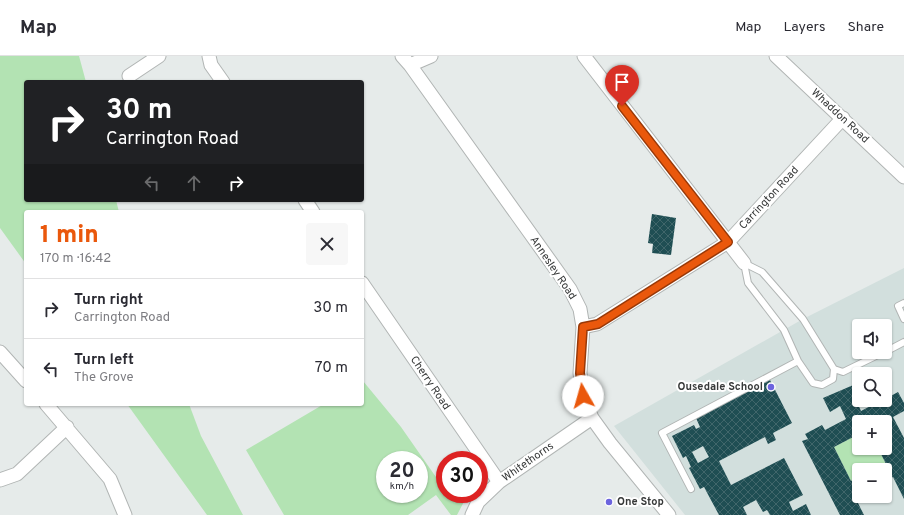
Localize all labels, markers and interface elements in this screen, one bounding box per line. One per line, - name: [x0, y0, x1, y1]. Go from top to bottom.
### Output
- text: Map: [20, 16, 57, 40]
- text: Map: [735, 19, 761, 36]
- text: Layers: [783, 19, 825, 36]
- text: Share: [847, 19, 884, 36]
- pin: [605, 65, 639, 106]
- icon: arrive: [611, 71, 633, 93]
- street label: Whaddon Road: [808, 86, 872, 146]
- text: 30 m: [106, 93, 172, 129]
- icon: right: [40, 96, 92, 148]
- text: Carrington Road: [106, 128, 239, 151]
- street label: Carrington Road: [736, 164, 802, 232]
- icon: left: [141, 172, 163, 194]
- icon: ahead: [183, 172, 205, 194]
- icon: right: [225, 172, 247, 194]
- text: 1 min: [40, 221, 99, 251]
- button: close: [306, 223, 348, 265]
- street label: Annesley Road: [527, 234, 579, 302]
- text: 170 m · 16:42: [40, 251, 111, 267]
- text: Turn right: [74, 291, 143, 310]
- icon: right: [40, 298, 62, 320]
- text: 30 m: [313, 299, 348, 318]
- text: Carrington Road: [74, 310, 170, 326]
- map controls: [852, 319, 892, 503]
- button: sound: [852, 319, 892, 359]
- text: Turn left: [74, 351, 134, 370]
- street label: Cherry Road: [407, 353, 453, 413]
- icon: left: [40, 358, 62, 380]
- text: 70 m: [315, 359, 348, 378]
- button: search: [852, 367, 892, 407]
- text: The Grove: [74, 370, 134, 386]
- position arrow: [562, 375, 604, 417]
- place label: Ousedale School: [678, 380, 763, 394]
- marker: Ousedale School: [766, 382, 776, 392]
- button: +: [852, 415, 892, 455]
- street label: Whitethorns: [499, 439, 557, 485]
- speed limit sign: 30: [436, 451, 488, 503]
- text: 20: [389, 459, 415, 485]
- button: −: [852, 463, 892, 503]
- text: km/h: [390, 480, 414, 493]
- place label: One Stop: [617, 495, 664, 509]
- marker: One Stop: [604, 497, 614, 507]

